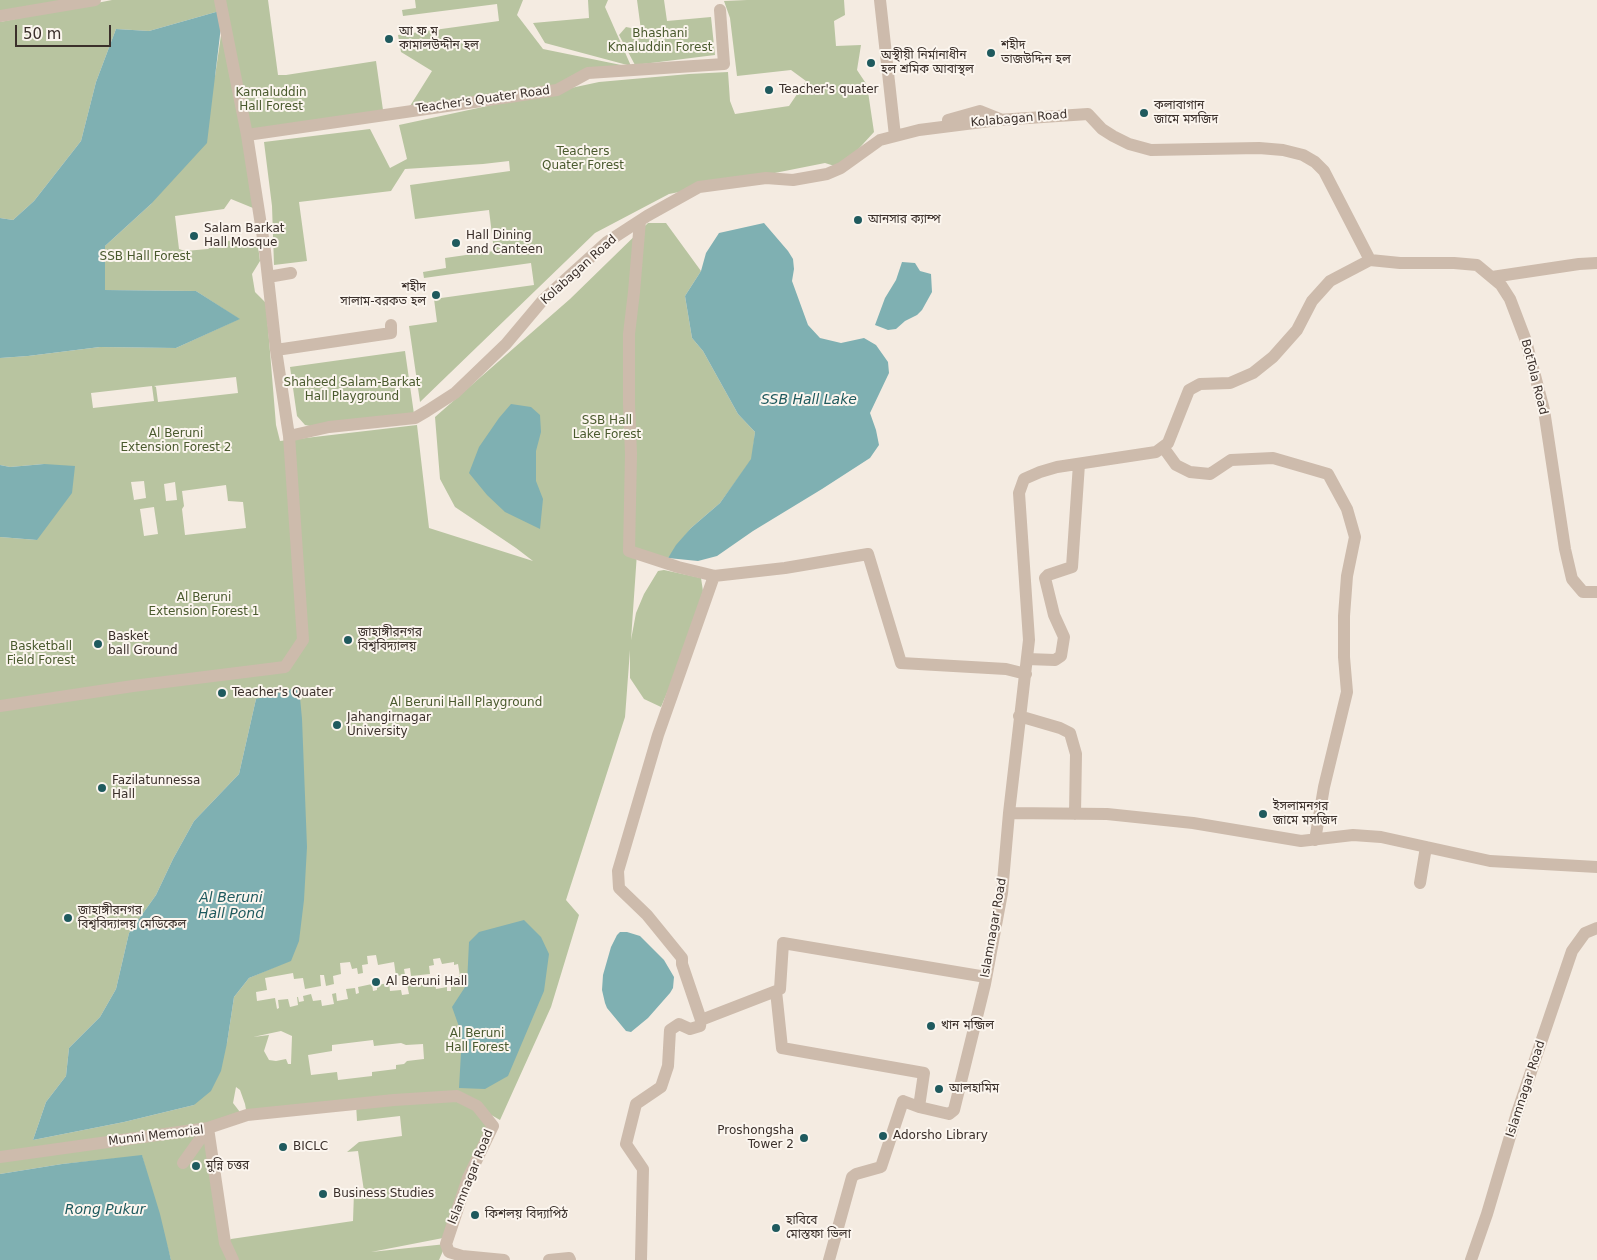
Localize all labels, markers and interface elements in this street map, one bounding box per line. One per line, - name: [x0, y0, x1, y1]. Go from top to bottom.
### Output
- scale bar: [18, 15, 114, 47]
- text: 50 m: [23, 25, 61, 43]
- place label: আ ফ ম কামালউদ্দীন হল: [399, 25, 479, 53]
- park label: Bhashani Kmaluddin Forest: [608, 27, 712, 55]
- marker: আ ফ ম কামালউদ্দীন হল: [383, 33, 395, 45]
- place label: শহীদ তাজউদ্দিন হল: [1001, 39, 1071, 67]
- marker: শহীদ তাজউদ্দিন হল: [985, 47, 997, 59]
- place label: অস্থীয়ী নির্মানাধীন হল শ্রমিক আবাস্থল: [881, 49, 974, 77]
- marker: অস্থীয়ী নির্মানাধীন হল শ্রমিক আবাস্থল: [865, 57, 877, 69]
- street label: Teacher's Quater Road: [415, 83, 551, 117]
- place label: Teacher's quater: [779, 83, 879, 97]
- marker: Teacher's quater: [763, 84, 775, 96]
- park label: Kamaluddin Hall Forest: [235, 86, 307, 114]
- place label: কলাবাগান জামে মসজিদ: [1154, 99, 1218, 127]
- marker: কলাবাগান জামে মসজিদ: [1138, 107, 1150, 119]
- street label: Kolabagan Road: [970, 108, 1068, 130]
- park label: Teachers Quater Forest: [542, 145, 624, 173]
- place label: আনসার ক্যাম্প: [868, 213, 941, 227]
- marker: আনসার ক্যাম্প: [852, 214, 864, 226]
- place label: Salam Barkat Hall Mosque: [204, 222, 284, 250]
- place label: Hall Dining and Canteen: [466, 229, 543, 257]
- marker: Salam Barkat Hall Mosque: [188, 230, 200, 242]
- street label: Kolabagan Road: [538, 232, 620, 308]
- marker: Hall Dining and Canteen: [450, 237, 462, 249]
- park label: SSB Hall Forest: [100, 250, 190, 264]
- place label: শহীদ সালাম-বরকত হল: [340, 281, 426, 309]
- marker: শহীদ সালাম-বরকত হল: [430, 289, 442, 301]
- street label: BotTola Road: [1518, 338, 1550, 416]
- park label: Shaheed Salam-Barkat Hall Playground: [284, 376, 420, 404]
- water label: SSB Hall Lake: [761, 392, 857, 408]
- park label: SSB Hall Lake Forest: [573, 414, 641, 442]
- park label: Al Beruni Extension Forest 2: [120, 427, 232, 455]
- park label: Al Beruni Extension Forest 1: [148, 591, 260, 619]
- place label: জাহাঙ্গীরনগর বিশ্ববিদ্যালয়: [358, 626, 422, 654]
- place label: Basket ball Ground: [108, 630, 178, 658]
- marker: জাহাঙ্গীরনগর বিশ্ববিদ্যালয়: [342, 634, 354, 646]
- marker: Basket ball Ground: [92, 638, 104, 650]
- park label: Basketball Field Forest: [7, 640, 75, 668]
- place label: Teacher's Quater: [232, 686, 333, 700]
- marker: Teacher's Quater: [216, 687, 228, 699]
- park label: Al Beruni Hall Playground: [390, 696, 542, 710]
- place label: Jahangirnagar University: [347, 711, 431, 739]
- marker: Jahangirnagar University: [331, 719, 343, 731]
- place label: Fazilatunnessa Hall: [112, 774, 200, 802]
- marker: Fazilatunnessa Hall: [96, 782, 108, 794]
- place label: ইসলামনগর জামে মসজিদ: [1273, 800, 1337, 828]
- marker: ইসলামনগর জামে মসজিদ: [1257, 808, 1269, 820]
- street label: Islamnagar Road: [978, 877, 1010, 979]
- water label: Al Beruni Hall Pond: [198, 890, 264, 922]
- place label: জাহাঙ্গীরনগর বিশ্ববিদ্যালয় মেডিকেল: [78, 904, 186, 932]
- marker: জাহাঙ্গীরনগর বিশ্ববিদ্যালয় মেডিকেল: [62, 912, 74, 924]
- place label: Al Beruni Hall: [386, 975, 467, 989]
- marker: Al Beruni Hall: [370, 976, 382, 988]
- place label: খান মন্জিল: [941, 1019, 994, 1033]
- marker: খান মন্জিল: [925, 1020, 937, 1032]
- park label: Al Beruni Hall Forest: [445, 1027, 509, 1055]
- street label: Islamnagar Road: [1504, 1039, 1548, 1139]
- place label: আলহামিম: [949, 1082, 999, 1096]
- marker: আলহামিম: [933, 1083, 945, 1095]
- street label: Munni Memorial: [107, 1123, 205, 1149]
- place label: Proshongsha Tower 2: [717, 1124, 794, 1152]
- street label: Islamnagar Road: [445, 1127, 497, 1227]
- place label: Adorsho Library: [893, 1129, 988, 1143]
- marker: Adorsho Library: [877, 1130, 889, 1142]
- marker: Proshongsha Tower 2: [798, 1132, 810, 1144]
- place label: BICLC: [293, 1140, 328, 1154]
- marker: BICLC: [277, 1141, 289, 1153]
- place label: মুন্নি চত্তর: [206, 1159, 249, 1173]
- marker: মুন্নি চত্তর: [190, 1160, 202, 1172]
- place label: Business Studies: [333, 1187, 434, 1201]
- marker: Business Studies: [317, 1188, 329, 1200]
- water label: Rong Pukur: [65, 1202, 145, 1218]
- place label: কিশলয় বিদ্যাপিঠ: [485, 1208, 568, 1222]
- marker: কিশলয় বিদ্যাপিঠ: [469, 1209, 481, 1221]
- place label: হাবিবে মোস্তফা ভিলা: [786, 1214, 851, 1242]
- marker: হাবিবে মোস্তফা ভিলা: [770, 1222, 782, 1234]

